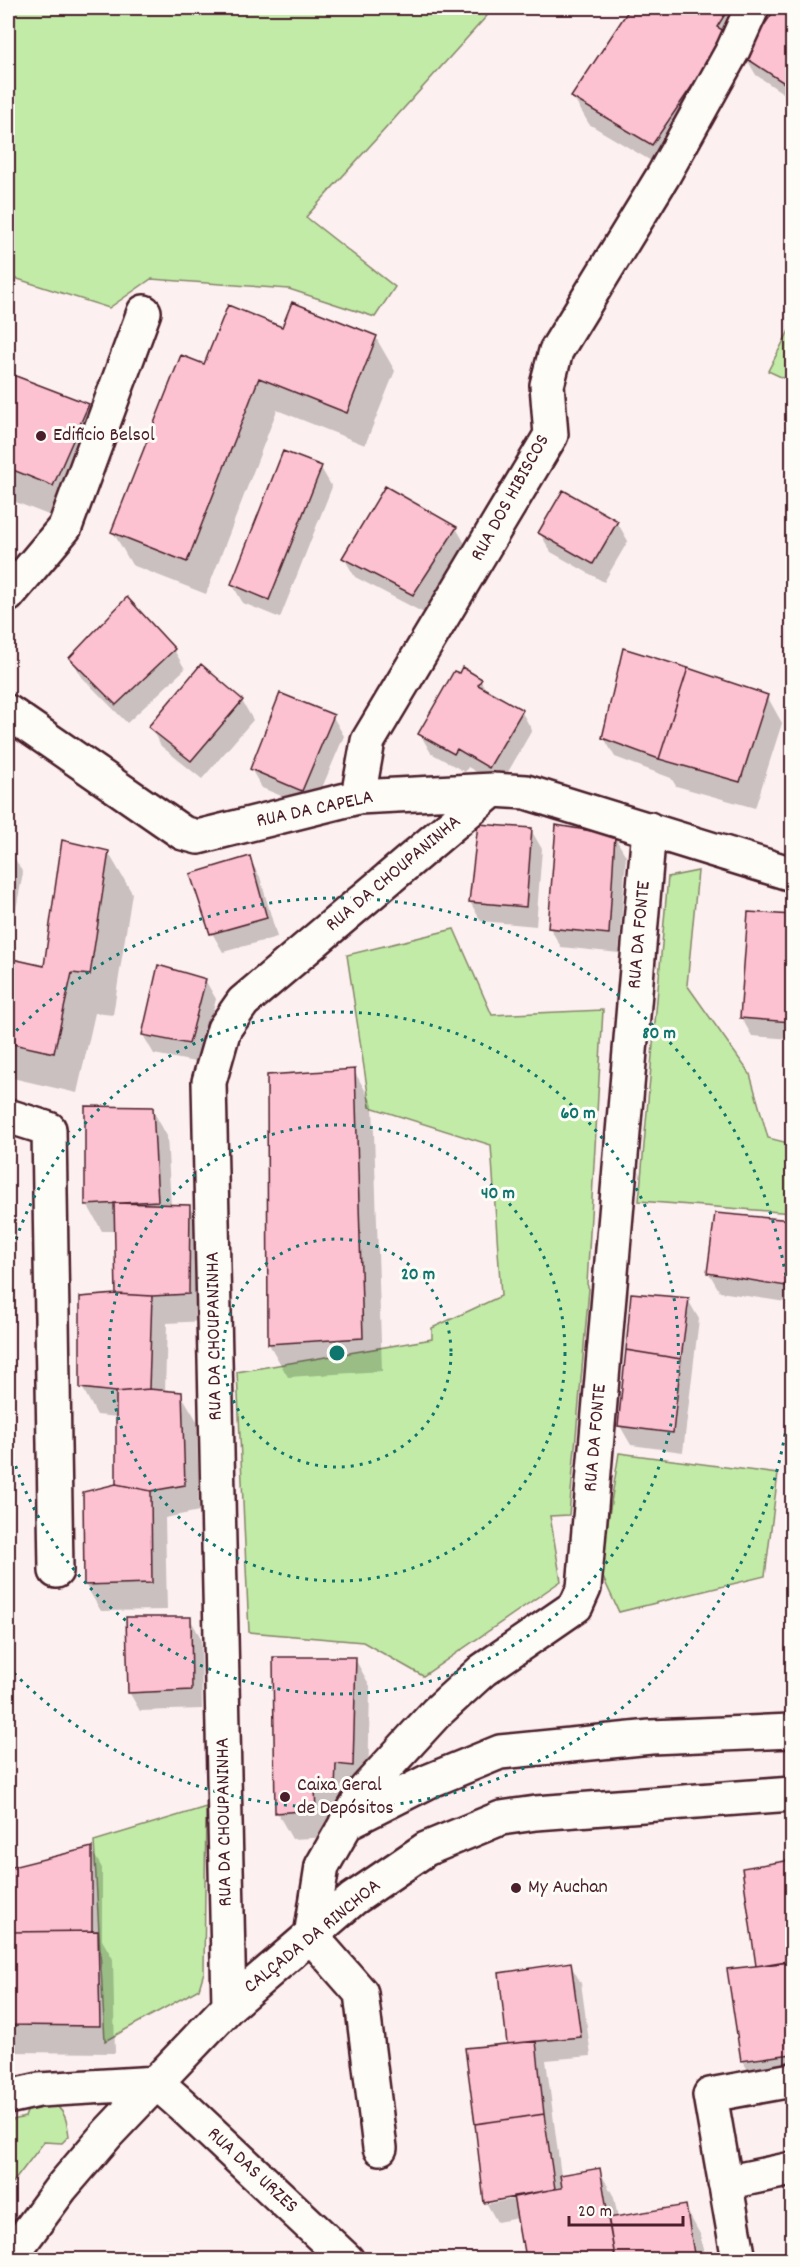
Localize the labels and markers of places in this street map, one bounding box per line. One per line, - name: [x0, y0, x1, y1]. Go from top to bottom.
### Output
- place label: Edificio Belsol: [53, 422, 155, 450]
- marker: Edificio Belsol: [34, 429, 48, 443]
- centre of rings: [327, 1343, 347, 1363]
- place label: Caixa Geral de Depósitos: [297, 1772, 394, 1823]
- marker: Caixa Geral de Depósitos: [278, 1790, 292, 1804]
- place label: My Auchan: [528, 1874, 608, 1902]
- marker: My Auchan: [509, 1881, 523, 1895]

